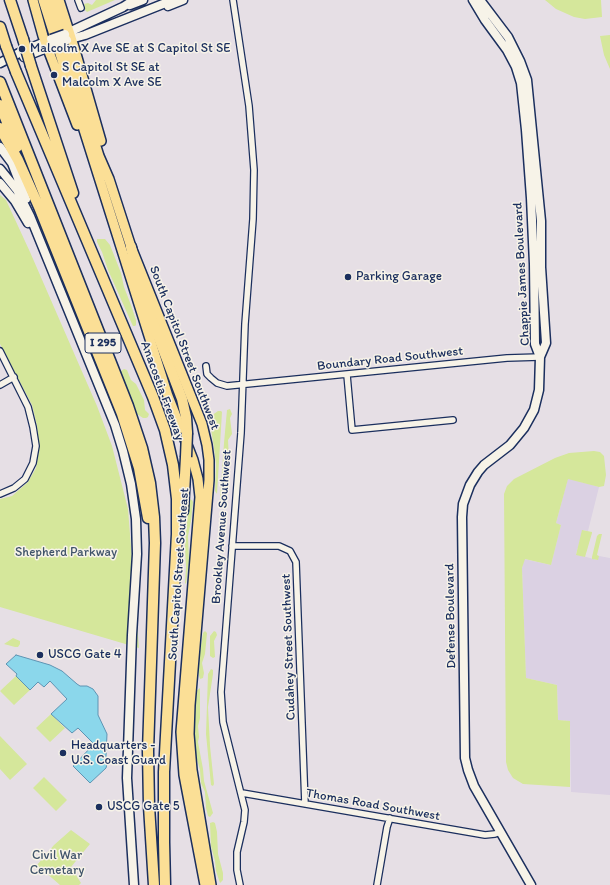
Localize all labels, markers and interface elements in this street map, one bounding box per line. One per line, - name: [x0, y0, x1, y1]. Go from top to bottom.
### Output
- place label: Malcolm X Ave SE at S Capitol St SE: [30, 41, 230, 57]
- marker: Malcolm X Ave SE at S Capitol St SE: [17, 44, 27, 54]
- place label: S Capitol St SE at Malcolm X Ave SE: [62, 60, 162, 91]
- marker: S Capitol St SE at Malcolm X Ave SE: [49, 70, 59, 80]
- street label: Chappie James Boulevard: [510, 202, 534, 346]
- street label: South Capitol Street Southwest: [145, 264, 223, 432]
- place label: Parking Garage: [356, 269, 442, 285]
- marker: Parking Garage: [343, 272, 353, 282]
- road number: I 295: [85, 333, 121, 353]
- street label: Anacostia Freeway: [137, 339, 187, 443]
- street label: Boundary Road Southwest: [316, 344, 464, 374]
- street label: Brookley Avenue Southwest: [209, 449, 235, 605]
- street label: South Capitol Street Southeast: [165, 487, 193, 661]
- park label: Shepherd Parkway: [15, 545, 117, 561]
- street label: Defense Boulevard: [442, 563, 460, 669]
- street label: Cudahey Street Southwest: [279, 573, 299, 721]
- place label: USCG Gate 4: [48, 647, 122, 663]
- marker: USCG Gate 4: [35, 650, 45, 660]
- place label: Headquarters - U.S. Coast Guard: [71, 738, 166, 769]
- marker: Headquarters - U.S. Coast Guard: [58, 748, 68, 758]
- street label: Thomas Road Southwest: [305, 786, 441, 824]
- place label: USCG Gate 5: [107, 799, 180, 815]
- marker: USCG Gate 5: [94, 802, 104, 812]
- park label: Civil War Cemetary: [30, 848, 84, 879]

